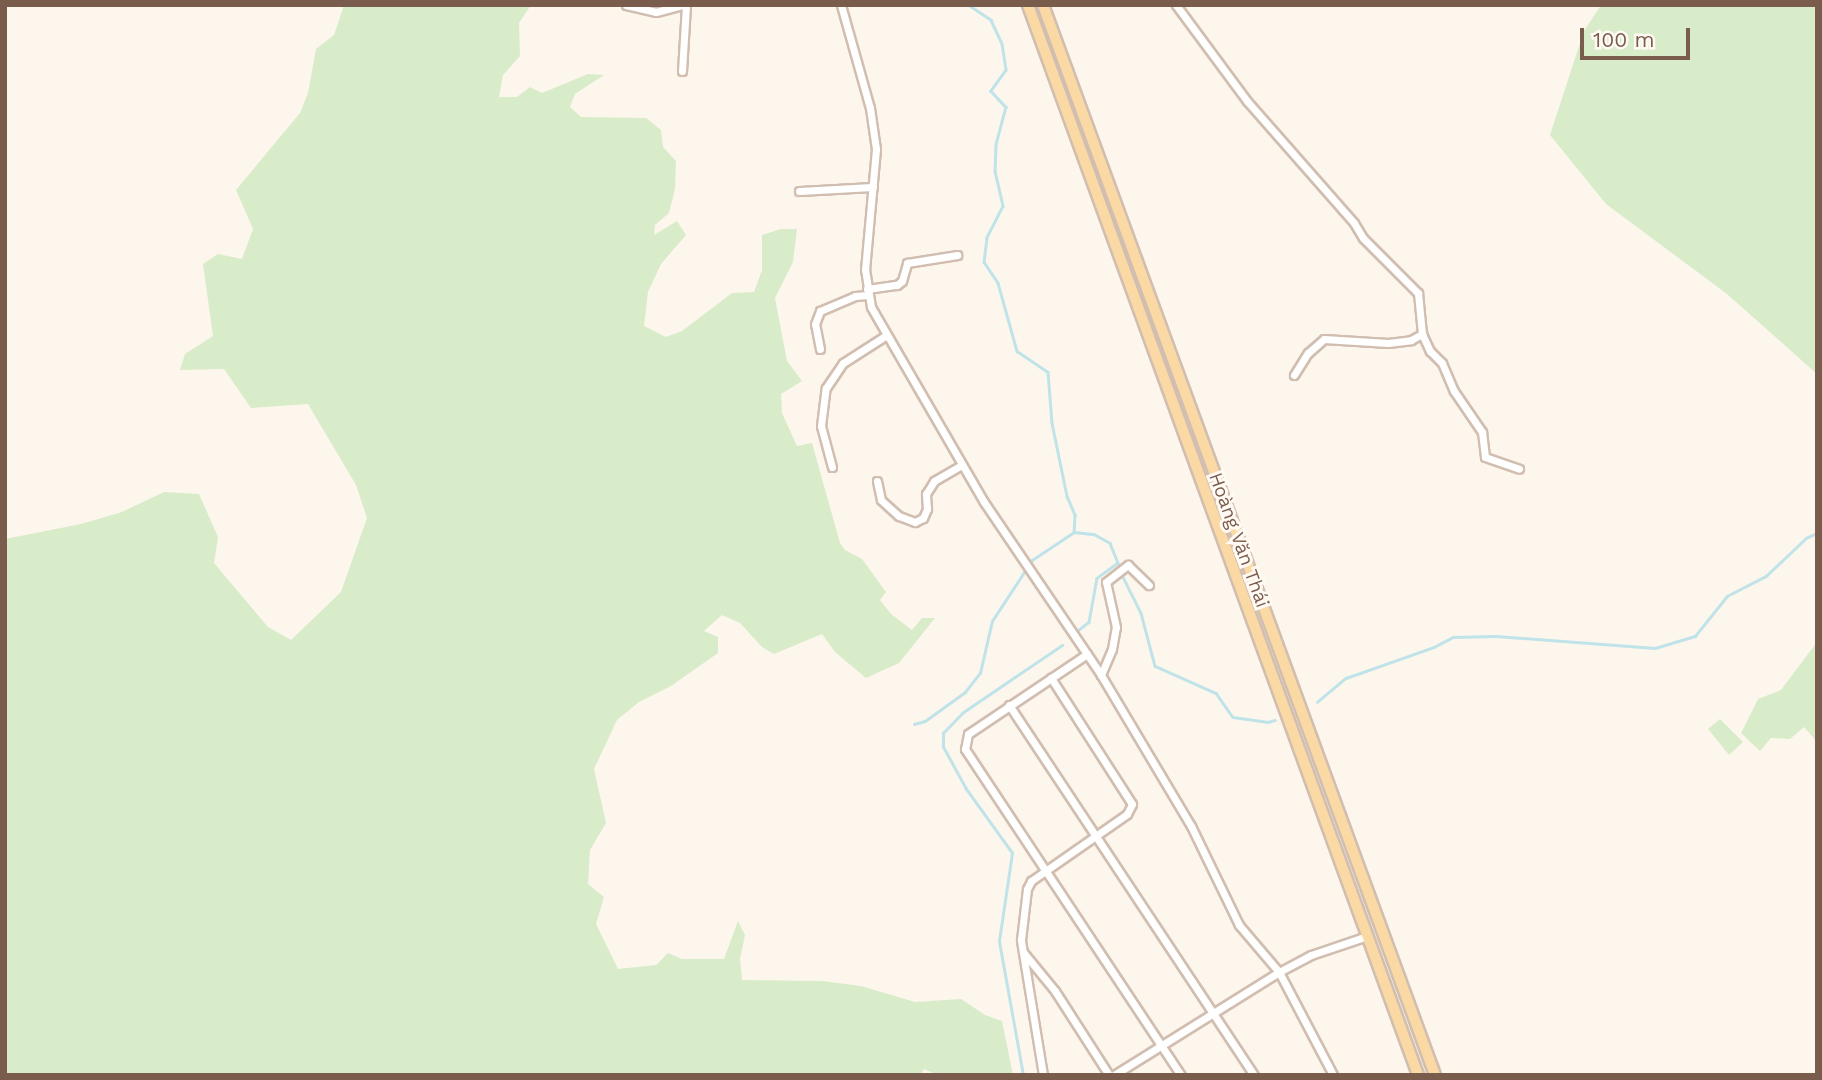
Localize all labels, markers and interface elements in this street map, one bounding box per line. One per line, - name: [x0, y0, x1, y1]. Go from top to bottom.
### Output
- scale bar: [1584, 14, 1694, 58]
- text: 100 m: [1593, 27, 1655, 52]
- street label: Hoàng Văn Thái: [1204, 469, 1274, 611]

